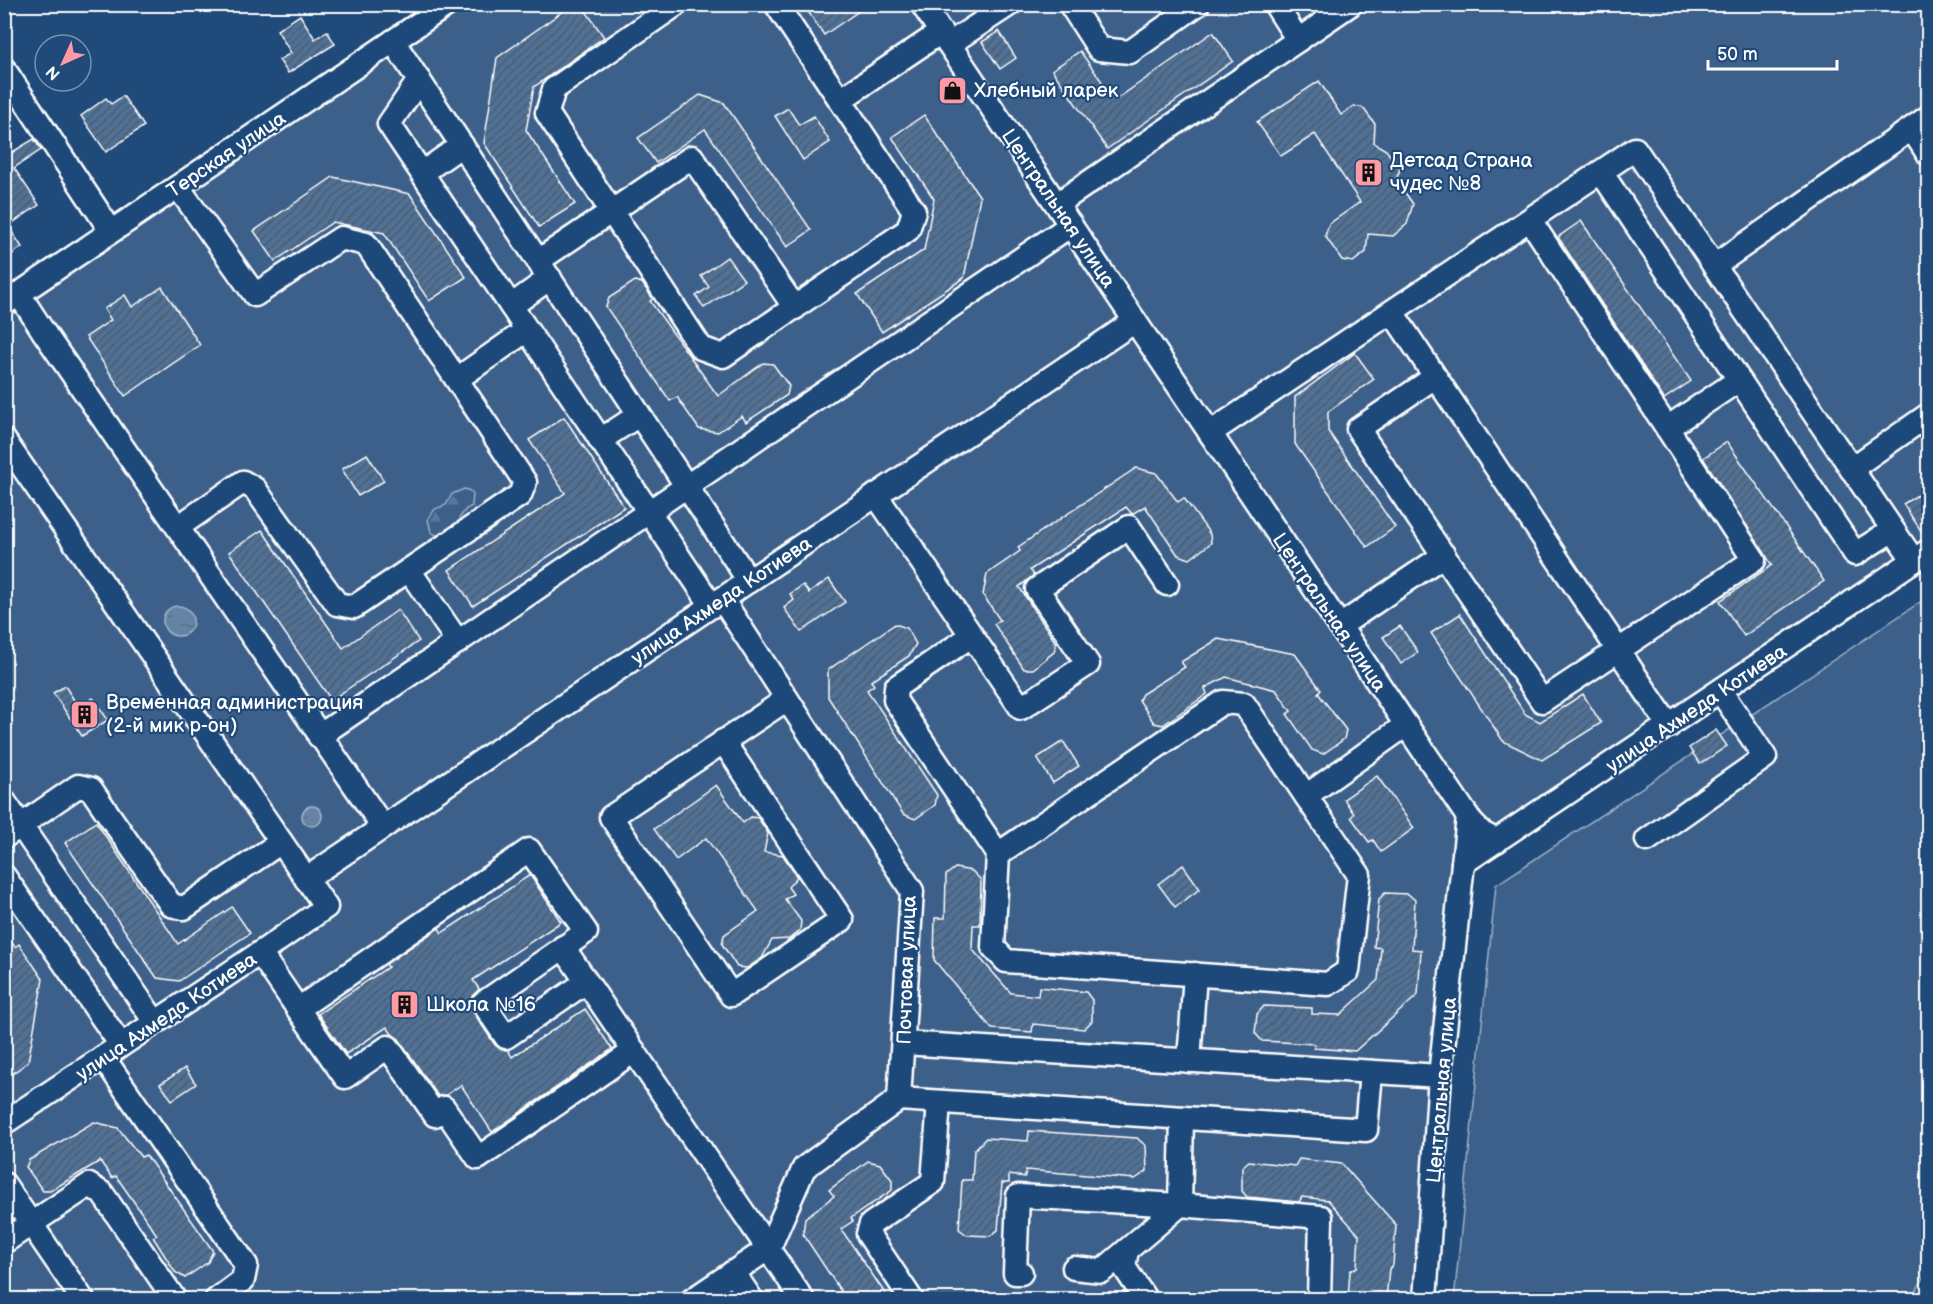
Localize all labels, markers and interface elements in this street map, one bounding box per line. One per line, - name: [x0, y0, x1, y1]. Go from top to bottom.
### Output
- north arrow: [33, 33, 93, 93]
- scale bar: [1708, 33, 1837, 71]
- text: 50 m: [1717, 44, 1758, 65]
- text: N: [42, 62, 64, 84]
- shop icon: Хлебный ларек: [937, 74, 969, 106]
- place label: Хлебный ларек: [974, 79, 1119, 103]
- street label: Терская улица: [163, 106, 291, 203]
- street label: Центральная улица: [996, 125, 1120, 293]
- place label: Детсад Страна чудес №8: [1390, 149, 1533, 196]
- building icon: Детсад Страна чудес №8: [1353, 156, 1385, 188]
- street label: Центральная улица: [1267, 529, 1391, 697]
- street label: улица Ахмеда Котиева: [627, 531, 816, 670]
- street label: улица Ахмеда Котиева: [1602, 639, 1791, 778]
- place label: Временная администрация (2-й мик р-он): [106, 691, 363, 738]
- building icon: Временная администрация (2-й мик р-он): [69, 698, 101, 730]
- street label: Почтовая улица: [892, 895, 922, 1045]
- street label: улица Ахмеда Котиева: [72, 947, 261, 1086]
- building icon: Школа №16: [389, 988, 421, 1020]
- place label: Школа №16: [426, 993, 536, 1017]
- street label: Центральная улица: [1422, 996, 1462, 1184]

